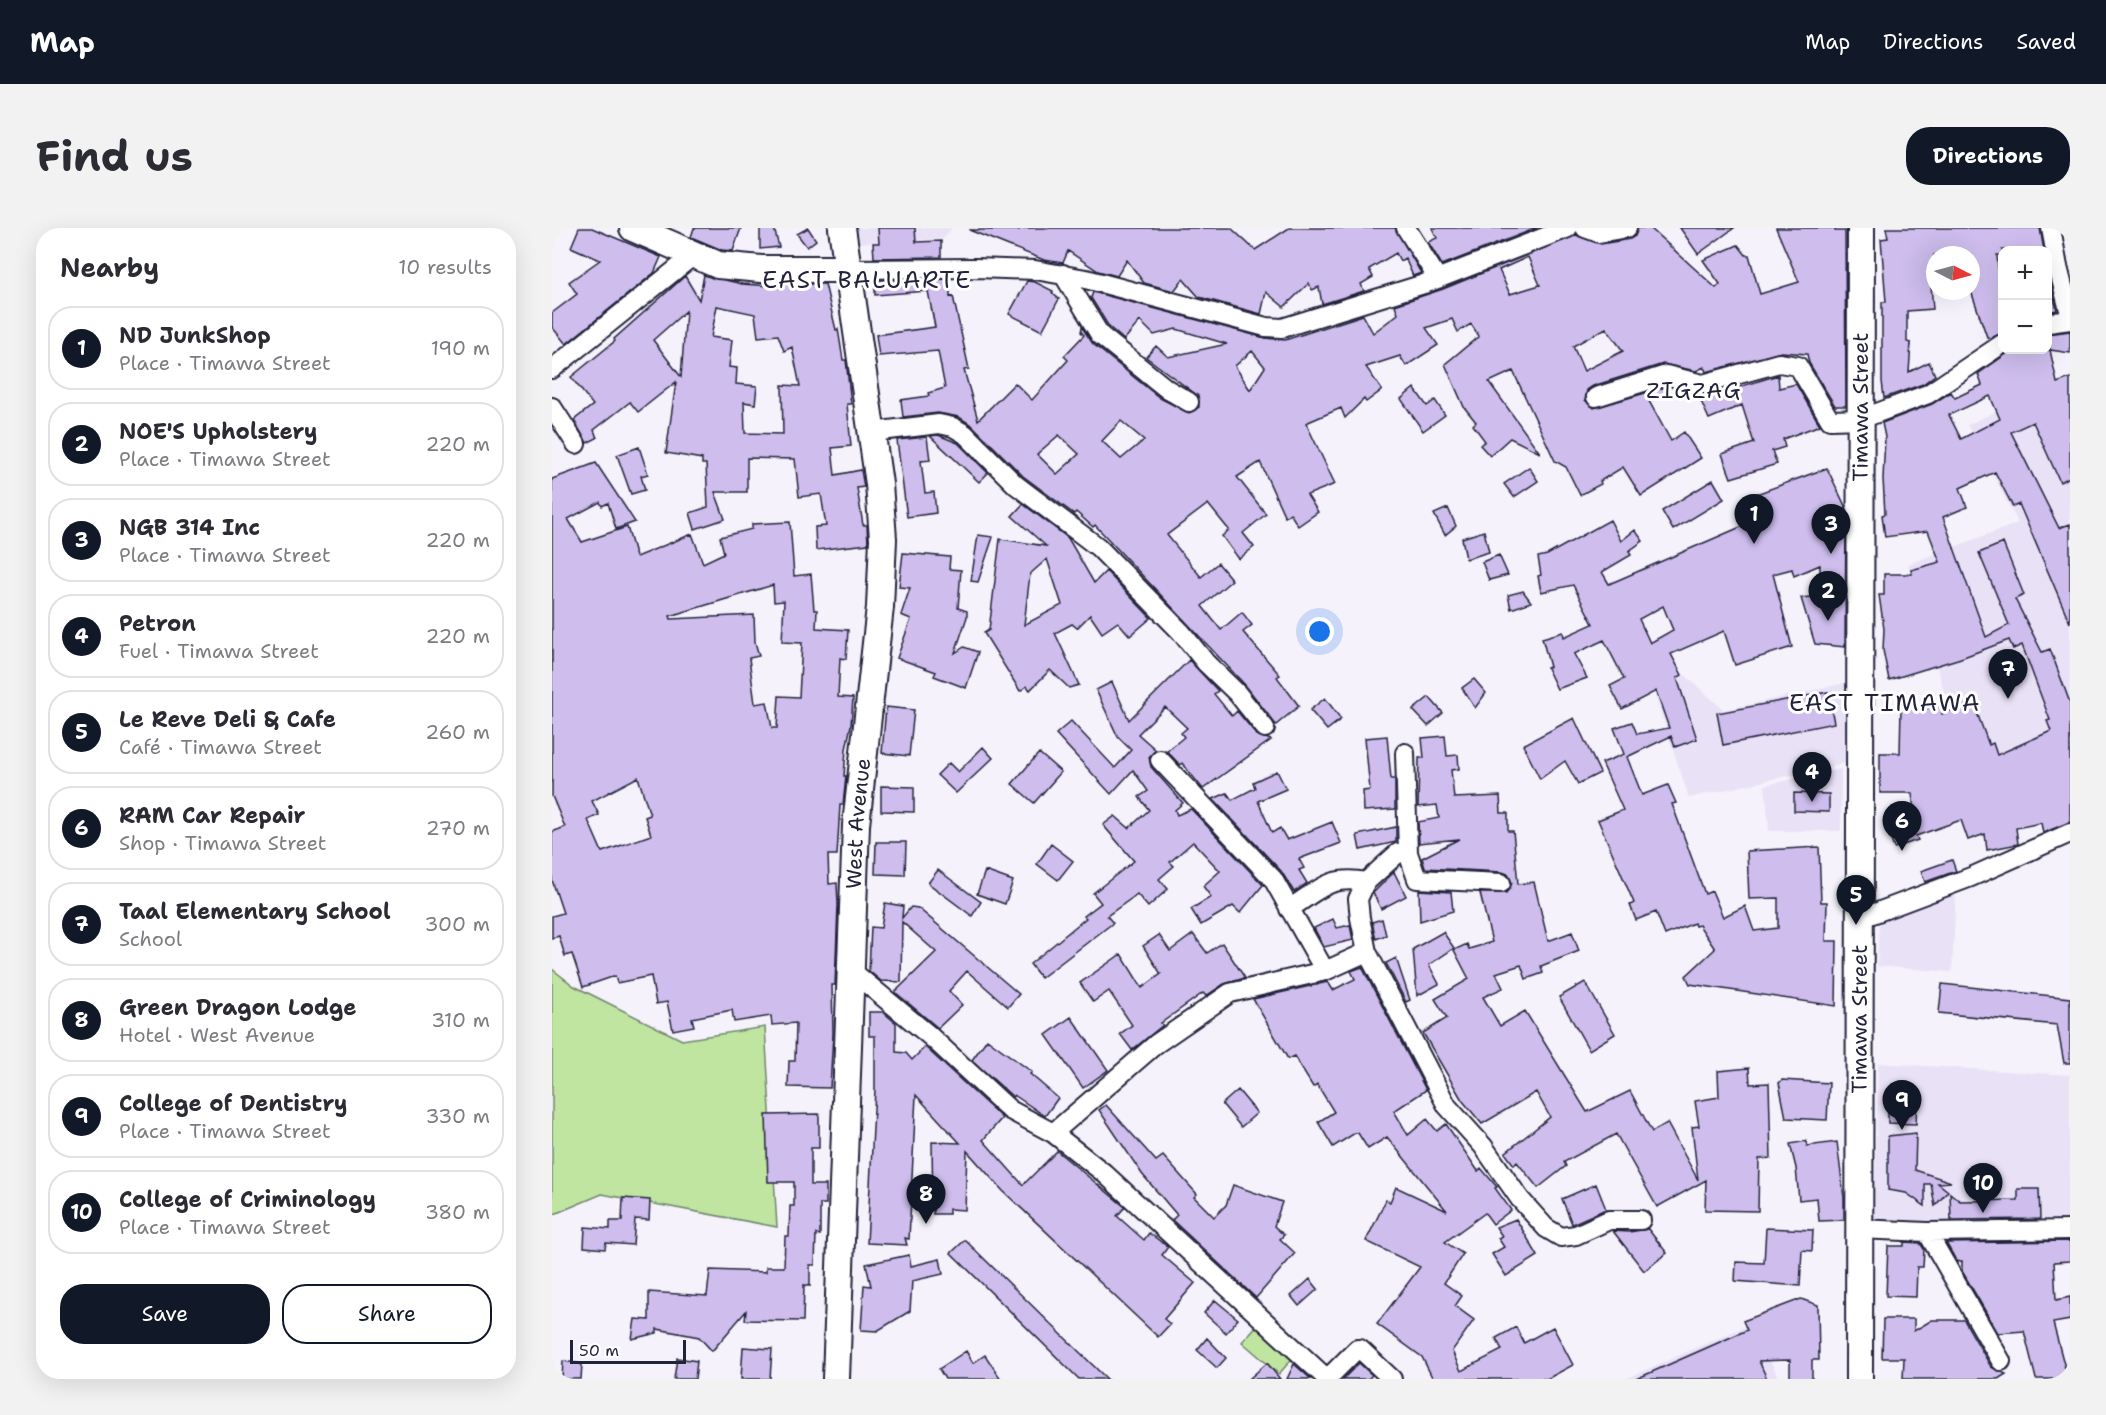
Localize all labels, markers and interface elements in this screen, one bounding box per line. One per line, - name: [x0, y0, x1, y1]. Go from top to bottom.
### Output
- text: Map: [30, 23, 95, 61]
- text: Map: [1805, 28, 1850, 56]
- text: Directions: [1883, 28, 1983, 56]
- text: Saved: [2016, 28, 2076, 56]
- button: Directions: [1906, 127, 2070, 185]
- text: Find us: [36, 128, 193, 184]
- north arrow: [1926, 246, 1980, 300]
- map controls: [1998, 246, 2052, 354]
- button: +: [1998, 246, 2052, 300]
- text: Nearby: [60, 250, 159, 285]
- text: 10 results: [398, 254, 492, 280]
- district label: EAST BALUARTE: [762, 264, 972, 296]
- button: −: [1998, 300, 2052, 354]
- text: ND JunkShop: [119, 321, 271, 350]
- street label: Timawa Street: [1847, 333, 1875, 481]
- text: 1: [77, 335, 86, 361]
- text: 190 m: [431, 335, 490, 361]
- text: Place · Timawa Street: [119, 350, 331, 376]
- district label: ZIGZAG: [1646, 376, 1742, 405]
- text: NOE'S Upholstery: [119, 417, 318, 446]
- text: 2: [75, 431, 89, 457]
- text: 220 m: [426, 431, 490, 457]
- text: Place · Timawa Street: [119, 446, 331, 472]
- pin: 1: [1734, 494, 1774, 544]
- pin: 3: [1812, 504, 1850, 554]
- text: NGB 314 Inc: [119, 513, 260, 542]
- text: 3: [75, 527, 89, 553]
- text: 220 m: [426, 527, 490, 553]
- text: Place · Timawa Street: [119, 542, 331, 568]
- pin: 2: [1808, 572, 1848, 621]
- text: Petron: [119, 609, 196, 638]
- your location: [1305, 617, 1334, 646]
- text: 4: [75, 623, 89, 649]
- text: 220 m: [426, 623, 490, 649]
- text: Fuel · Timawa Street: [119, 638, 319, 664]
- pin: 7: [1988, 650, 2028, 699]
- district label: EAST TIMAWA: [1789, 687, 1981, 719]
- text: Le Reve Deli & Cafe: [119, 705, 336, 734]
- text: 5: [75, 719, 88, 745]
- text: 260 m: [425, 719, 490, 745]
- text: Café · Timawa Street: [119, 734, 322, 760]
- pin: 4: [1792, 752, 1832, 802]
- street label: West Avenue: [840, 757, 877, 890]
- text: RAM Car Repair: [119, 801, 305, 830]
- pin: 6: [1882, 802, 1922, 851]
- text: 6: [75, 815, 89, 841]
- text: 270 m: [426, 815, 490, 841]
- text: Shop · Timawa Street: [119, 830, 327, 856]
- pin: 5: [1836, 876, 1876, 925]
- text: Taal Elementary School: [119, 897, 391, 926]
- text: 7: [75, 911, 89, 937]
- text: 300 m: [424, 911, 490, 937]
- text: School: [119, 926, 182, 952]
- street label: Timawa Street: [1845, 945, 1874, 1093]
- text: Green Dragon Lodge: [119, 993, 356, 1022]
- text: 8: [75, 1007, 89, 1033]
- text: 310 m: [431, 1007, 490, 1033]
- text: Hotel · West Avenue: [119, 1022, 315, 1048]
- pin: 9: [1882, 1080, 1922, 1130]
- text: College of Dentistry: [119, 1089, 347, 1118]
- text: 9: [75, 1103, 89, 1129]
- text: 330 m: [426, 1103, 490, 1129]
- text: Place · Timawa Street: [119, 1118, 331, 1144]
- pin: 10: [1964, 1164, 2002, 1213]
- pin: 8: [906, 1174, 946, 1224]
- text: College of Criminology: [119, 1185, 376, 1214]
- text: 10: [70, 1199, 93, 1225]
- text: 380 m: [425, 1199, 490, 1225]
- text: Place · Timawa Street: [119, 1214, 331, 1240]
- button: Save: [60, 1284, 270, 1344]
- button: Share: [282, 1284, 492, 1344]
- scale bar: [570, 1337, 686, 1364]
- text: 50 m: [579, 1340, 619, 1361]

